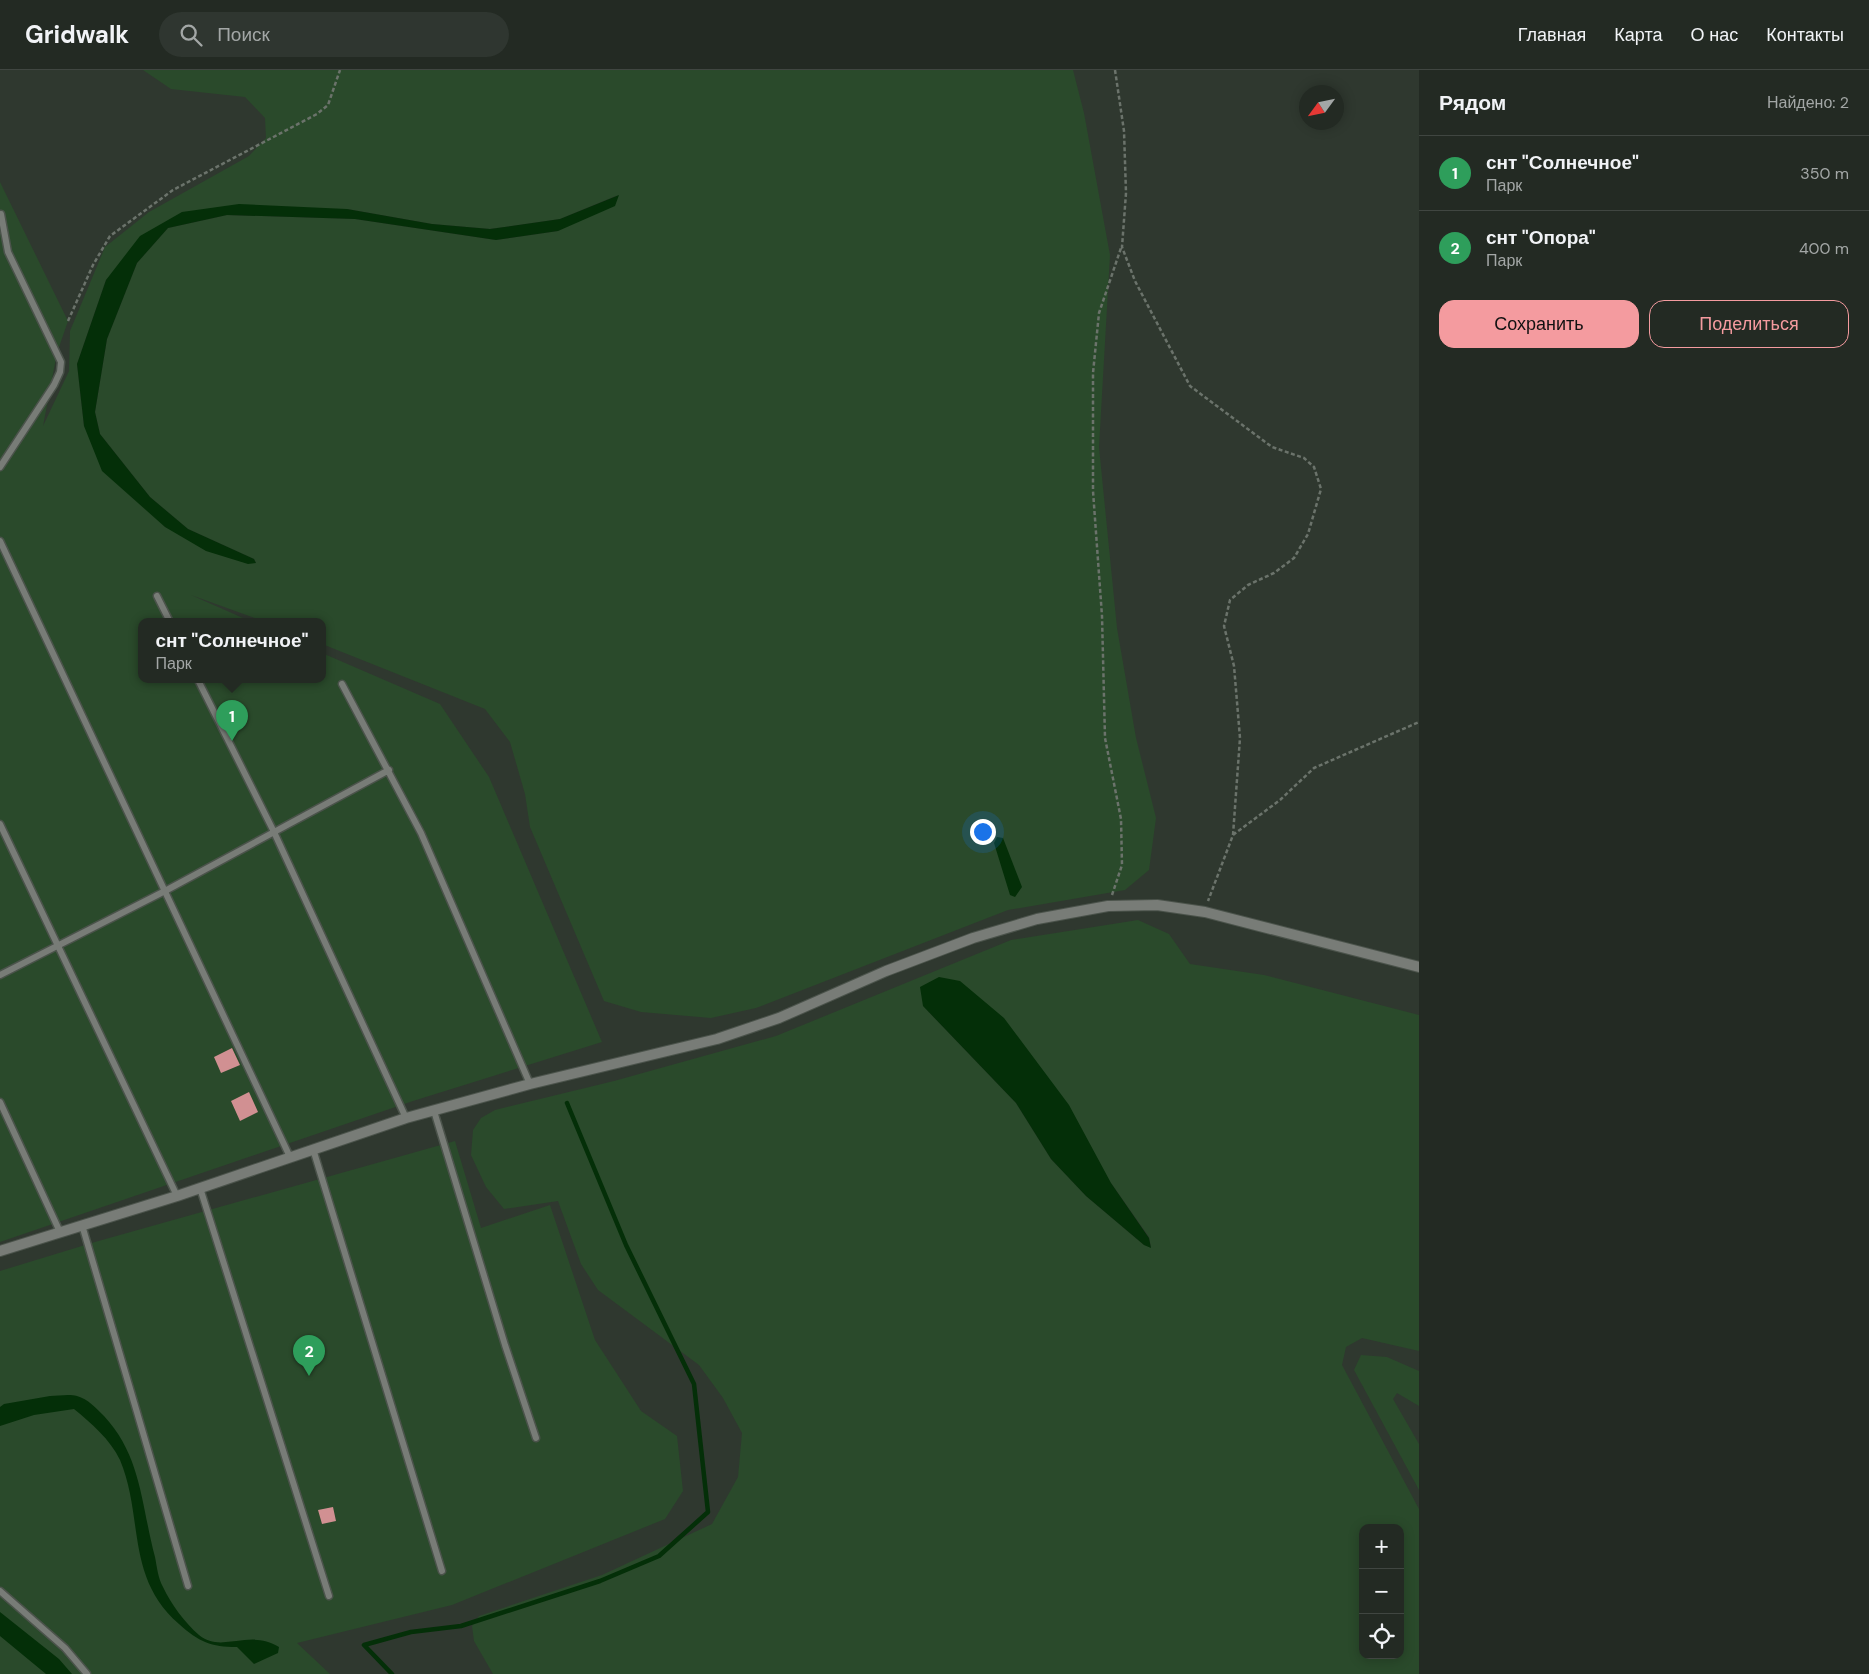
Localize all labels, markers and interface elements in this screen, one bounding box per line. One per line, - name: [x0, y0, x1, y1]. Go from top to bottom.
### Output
- search box: [159, 12, 509, 57]
- text: Gridwalk: [25, 19, 129, 50]
- icon: search: [177, 21, 205, 49]
- text: Поиск: [217, 22, 270, 47]
- text: Главная: [1518, 23, 1586, 47]
- text: Карта: [1614, 23, 1663, 47]
- text: О нас: [1691, 23, 1738, 47]
- text: Контакты: [1766, 23, 1844, 47]
- north arrow: [1299, 85, 1344, 130]
- text: Рядом: [1439, 89, 1506, 117]
- text: Найдено: 2: [1767, 92, 1849, 113]
- text: снт "Солнечное": [1486, 150, 1639, 175]
- text: 1: [1452, 163, 1458, 184]
- text: 350 m: [1800, 163, 1849, 184]
- text: Парк: [1486, 175, 1522, 196]
- text: снт "Опора": [1486, 225, 1596, 250]
- text: 2: [1450, 238, 1460, 259]
- text: 400 m: [1799, 238, 1849, 259]
- text: Парк: [1486, 250, 1522, 271]
- button: Сохранить: [1439, 300, 1639, 348]
- button: Поделиться: [1649, 300, 1849, 348]
- popup: [138, 618, 326, 683]
- text: снт "Солнечное": [156, 628, 308, 653]
- text: Парк: [156, 653, 192, 674]
- pin: 1: [216, 700, 248, 741]
- your location: [970, 819, 996, 845]
- pin: 2: [293, 1335, 325, 1376]
- map controls: [1359, 1524, 1404, 1659]
- button: +: [1359, 1524, 1404, 1569]
- button: −: [1359, 1569, 1404, 1614]
- button: locate: [1359, 1614, 1404, 1659]

